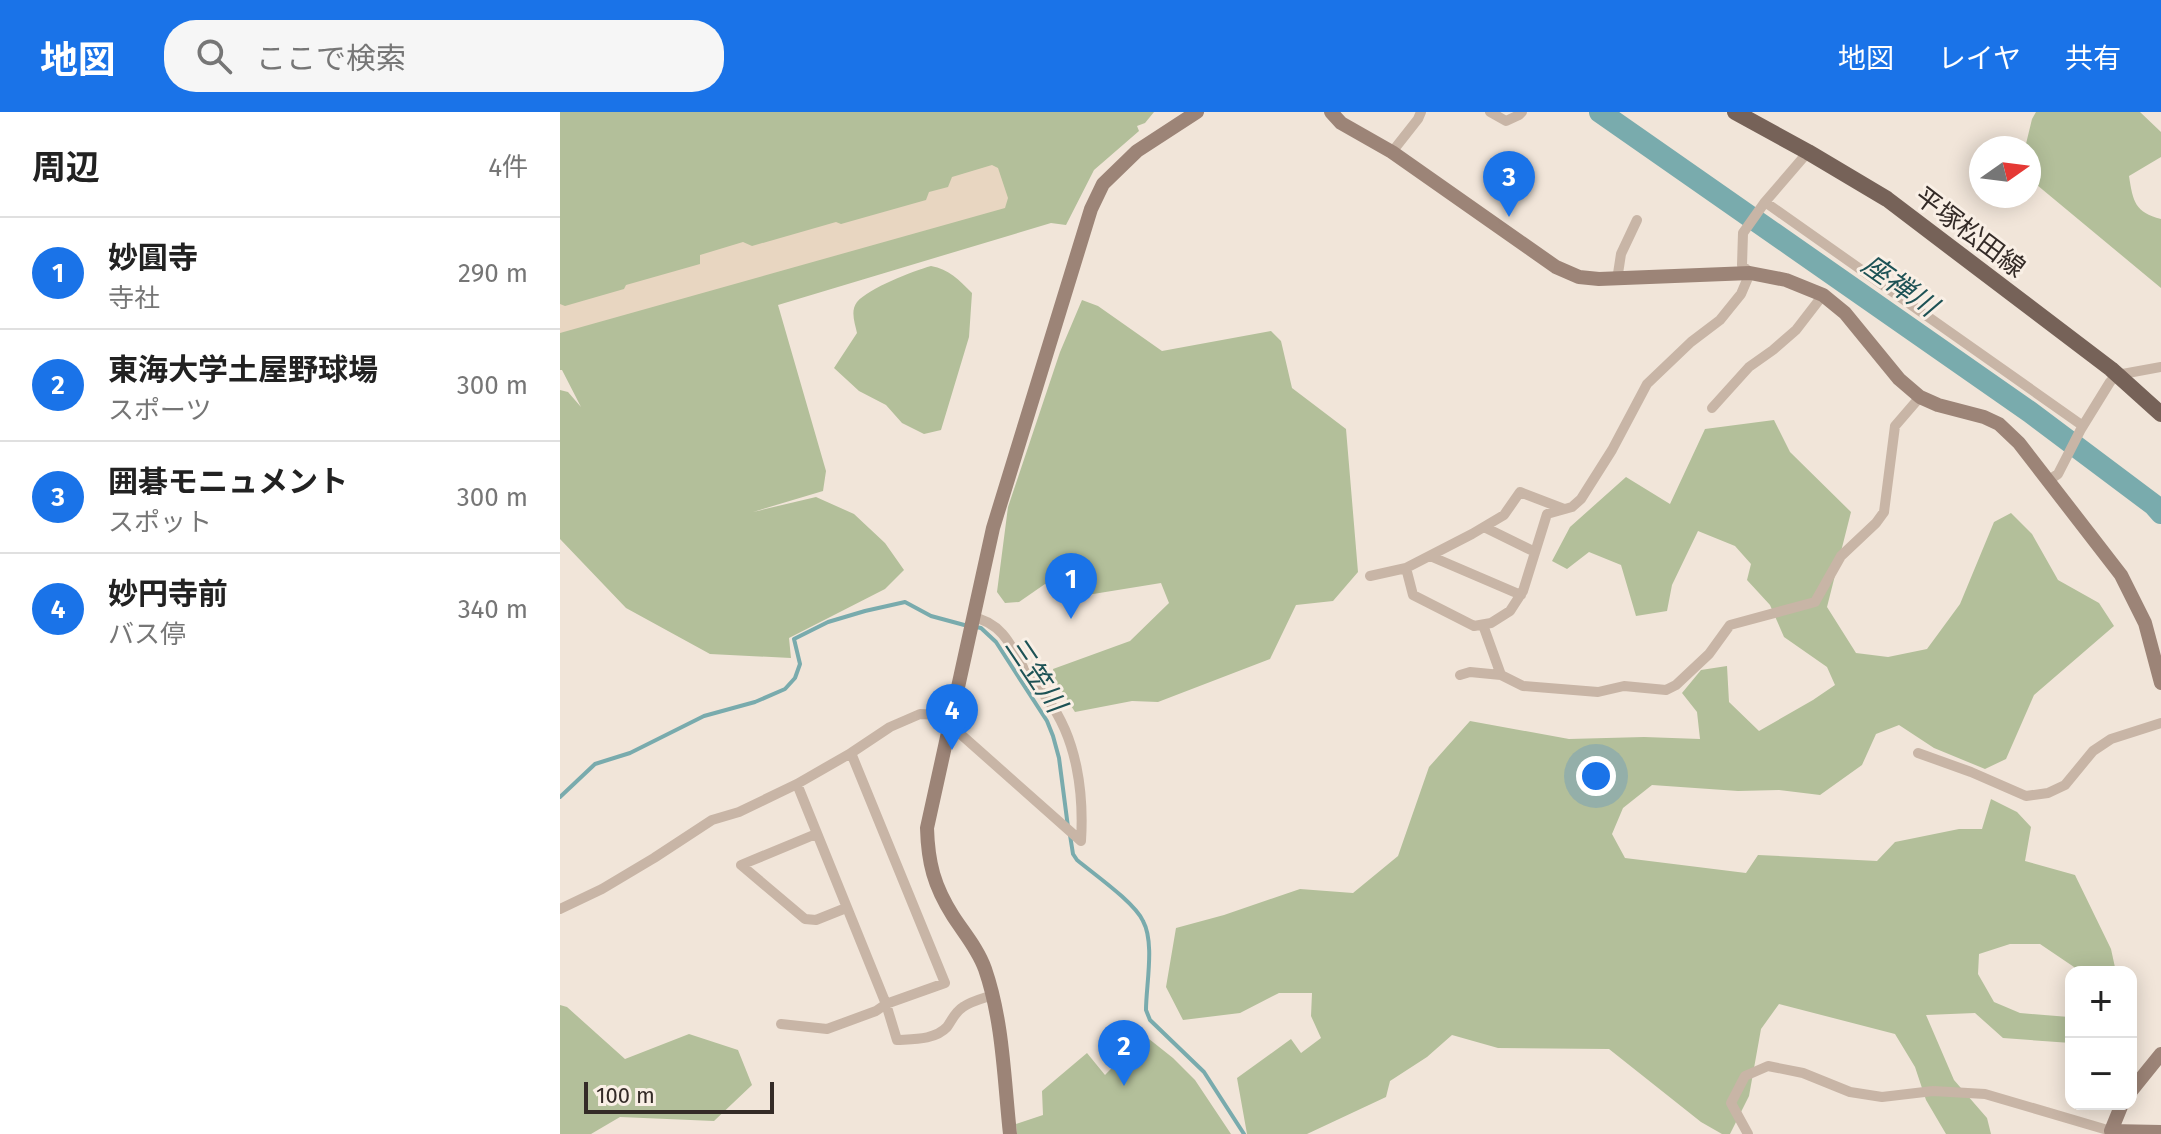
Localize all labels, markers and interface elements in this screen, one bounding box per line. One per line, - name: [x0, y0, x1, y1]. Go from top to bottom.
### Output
- search box: [164, 20, 724, 92]
- icon: search: [192, 34, 236, 78]
- text: 地図: [40, 37, 116, 83]
- text: ここで検索: [256, 41, 406, 77]
- text: 地図: [1838, 42, 1894, 75]
- text: レイヤ: [1938, 42, 2021, 75]
- text: 共有: [2065, 42, 2121, 75]
- north arrow: [1969, 136, 2041, 208]
- text: 周辺: [32, 147, 100, 188]
- pin: 3: [1483, 151, 1535, 217]
- text: 4件: [488, 152, 528, 183]
- street label: 平塚松田線: [1908, 181, 2031, 284]
- text: 妙圓寺: [108, 240, 198, 276]
- water label: 座禅川: [1856, 248, 1946, 325]
- text: 1: [52, 258, 64, 289]
- text: 290 m: [458, 258, 528, 289]
- text: 寺社: [108, 283, 160, 314]
- text: 東海大学土屋野球場: [108, 352, 378, 388]
- text: 2: [51, 370, 65, 401]
- text: 300 m: [457, 370, 528, 401]
- text: スポーツ: [108, 395, 211, 426]
- text: 囲碁モニュメント: [108, 464, 348, 500]
- text: 3: [51, 482, 65, 513]
- text: 300 m: [457, 482, 528, 513]
- text: スポット: [108, 507, 212, 538]
- pin: 1: [1045, 553, 1097, 619]
- text: 妙円寺前: [108, 576, 228, 612]
- text: 4: [51, 594, 65, 625]
- text: 340 m: [458, 594, 528, 625]
- text: バス停: [108, 619, 186, 650]
- water label: 三笠川: [998, 630, 1074, 721]
- pin: 4: [926, 684, 978, 750]
- your location: [1576, 756, 1616, 796]
- map controls: [2065, 966, 2137, 1110]
- button: +: [2065, 966, 2137, 1038]
- pin: 2: [1098, 1020, 1150, 1086]
- button: −: [2065, 1038, 2137, 1110]
- scale bar: [584, 1078, 774, 1114]
- text: 100 m: [596, 1082, 655, 1109]

